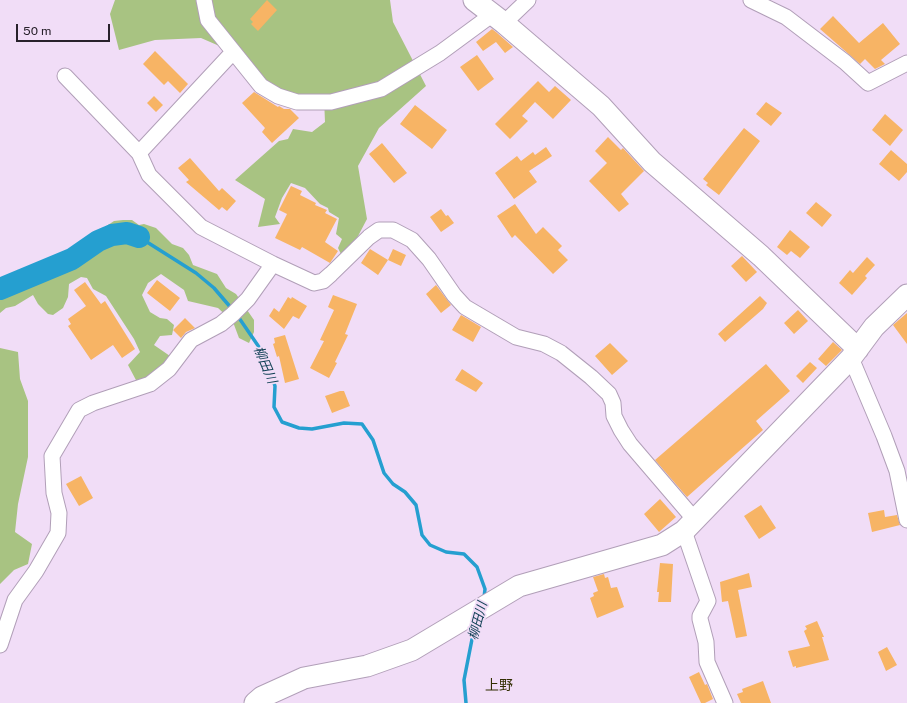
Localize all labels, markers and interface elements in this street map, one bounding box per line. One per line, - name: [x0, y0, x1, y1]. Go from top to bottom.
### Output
- scale bar: [18, 16, 112, 42]
- text: 50 m: [23, 24, 51, 38]
- water label: 柳田川: [250, 344, 280, 386]
- water label: 柳田川: [465, 600, 491, 642]
- district label: 上野: [485, 678, 513, 694]

